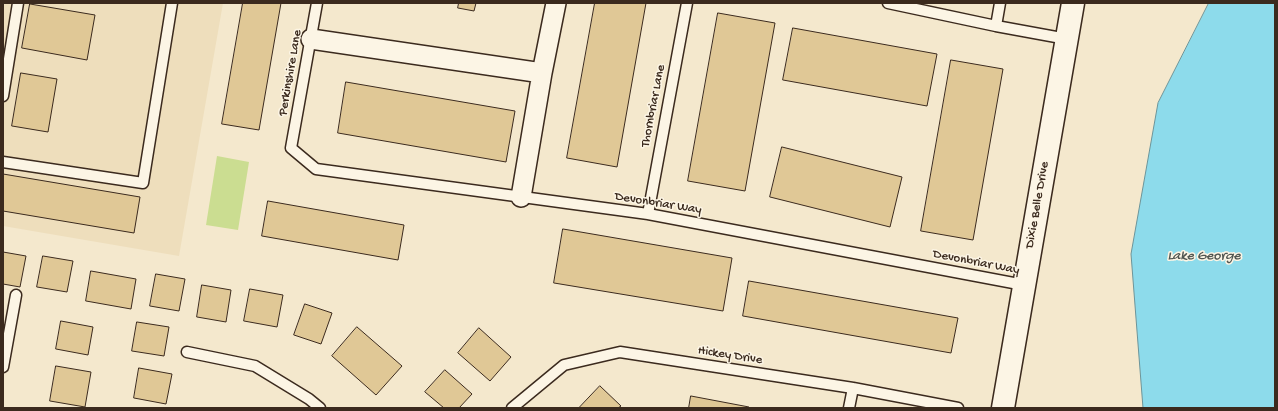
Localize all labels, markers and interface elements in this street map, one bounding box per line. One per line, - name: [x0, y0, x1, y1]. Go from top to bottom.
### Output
- street label: Perkinshire Lane: [276, 29, 306, 117]
- street label: Thornbriar Lane: [638, 64, 670, 148]
- street label: Dixie Belle Drive: [1023, 160, 1053, 250]
- street label: Devonbriar Way: [613, 189, 703, 219]
- street label: Devonbriar Way: [931, 247, 1021, 279]
- water label: Lake George: [1167, 249, 1241, 265]
- street label: Hickey Drive: [697, 343, 763, 369]

